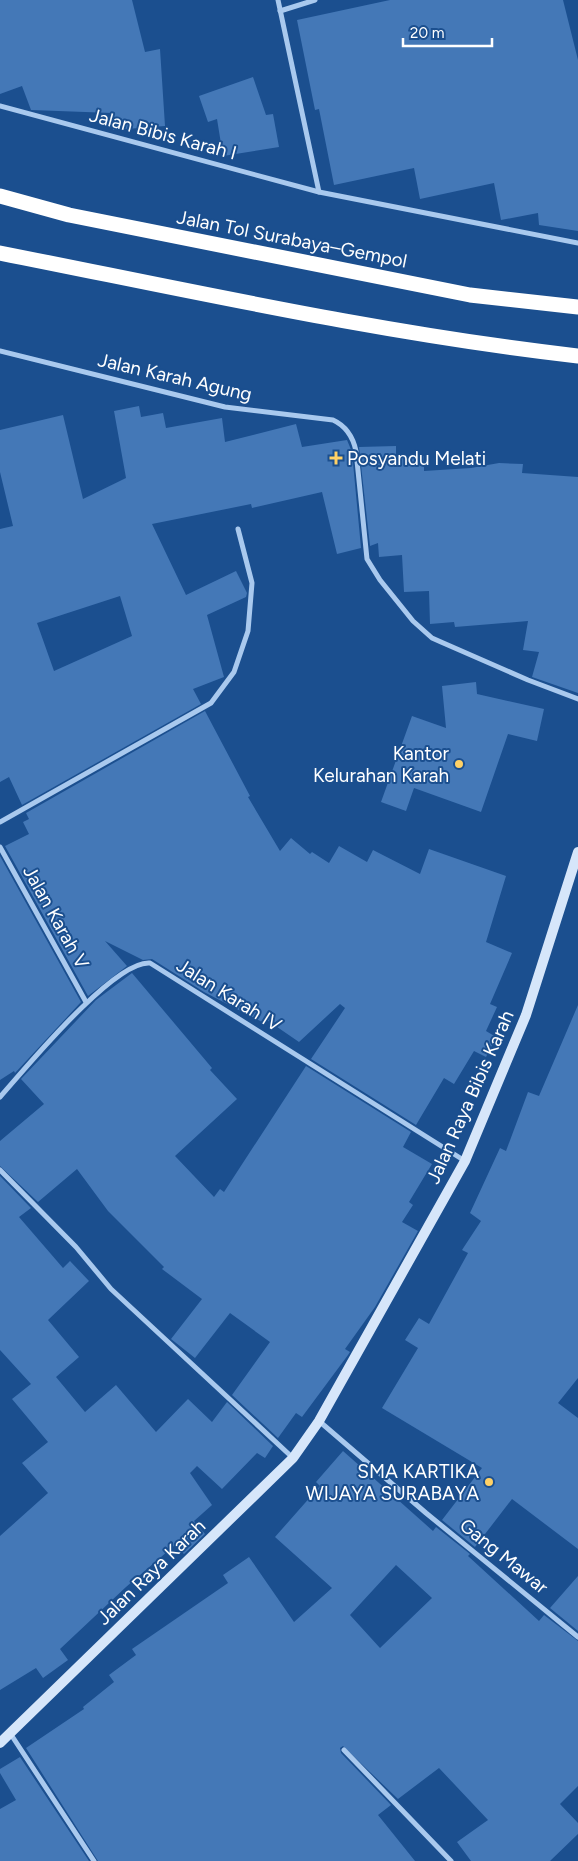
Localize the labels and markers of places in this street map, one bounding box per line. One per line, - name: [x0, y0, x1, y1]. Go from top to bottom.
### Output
- place label: Posyandu Melati: [347, 447, 486, 470]
- marker: Posyandu Melati: [329, 451, 343, 465]
- place label: Kantor Kelurahan Karah: [313, 742, 450, 787]
- marker: Kantor Kelurahan Karah: [453, 758, 465, 770]
- place label: SMA KARTIKA WIJAYA SURABAYA: [306, 1460, 479, 1505]
- marker: SMA KARTIKA WIJAYA SURABAYA: [483, 1476, 495, 1488]

